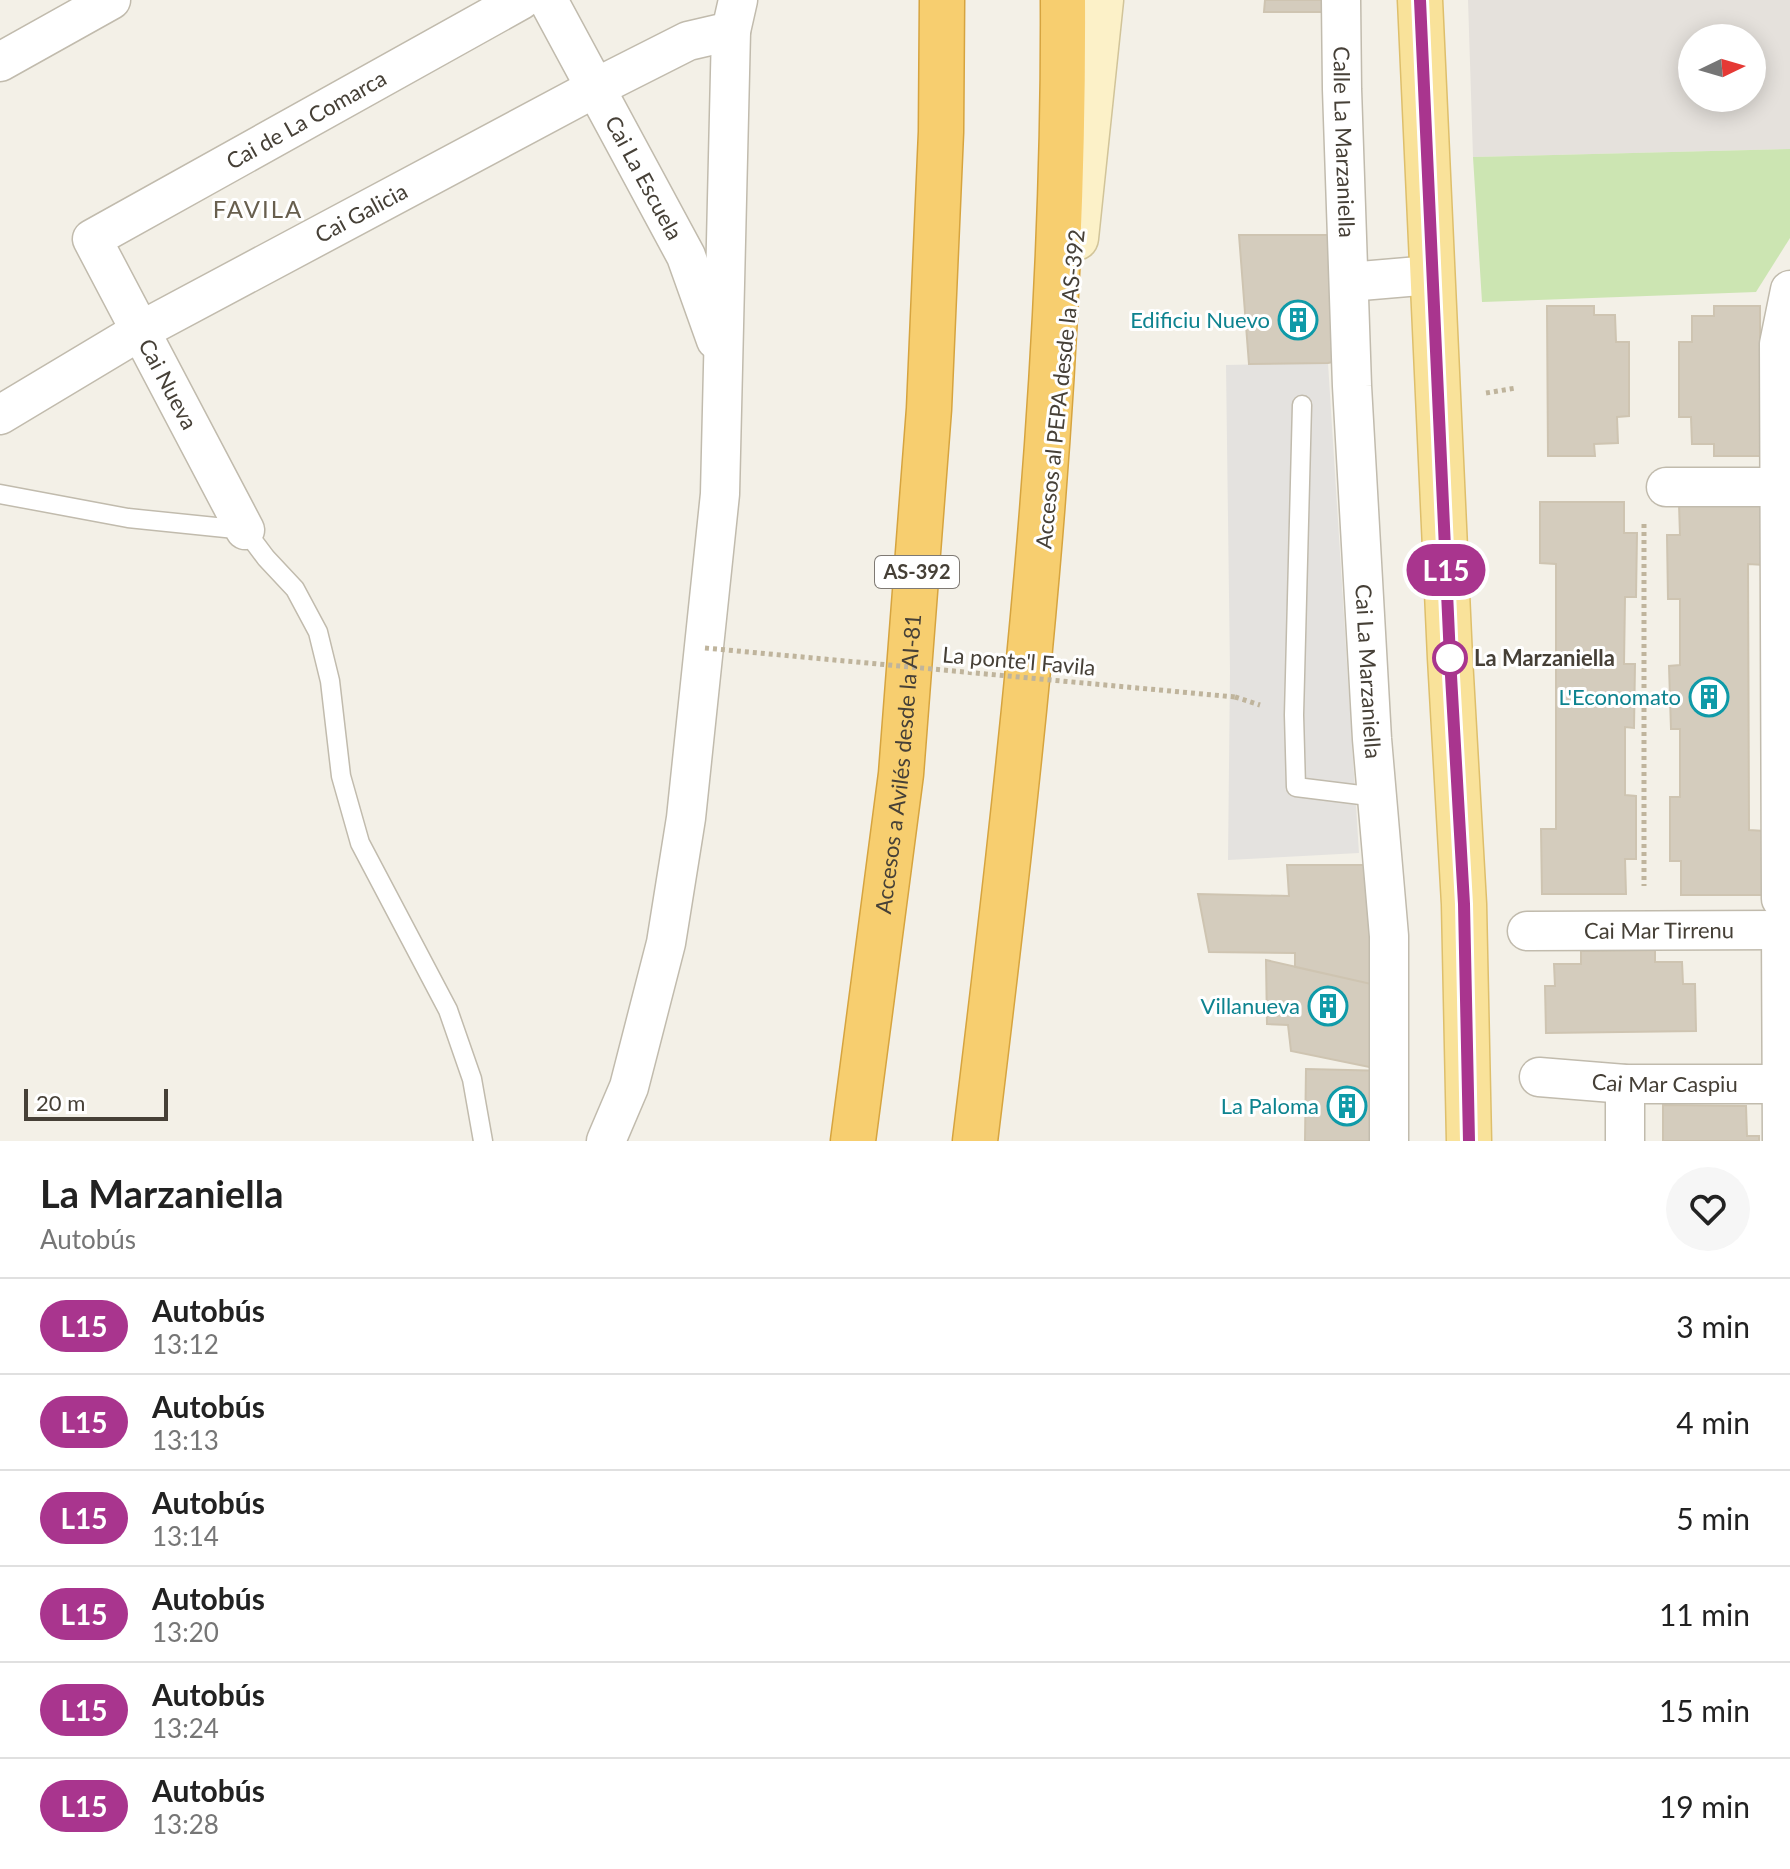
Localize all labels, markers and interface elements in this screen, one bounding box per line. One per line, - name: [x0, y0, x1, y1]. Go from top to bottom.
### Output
- north arrow: [1678, 24, 1766, 112]
- map controls: [1678, 24, 1766, 112]
- street label: Calle La Marzaniella: [1329, 46, 1361, 238]
- street label: Cai de La Comarca: [221, 64, 391, 175]
- street label: Cai La Escuela: [600, 111, 689, 244]
- street label: Cai Galicia: [310, 177, 412, 248]
- district label: FAVILA: [213, 194, 303, 223]
- street label: Accesos al PEPA desde la AS-392: [1029, 228, 1090, 550]
- building icon: Edificiu Nuevo: [1277, 299, 1319, 341]
- place label: Edificiu Nuevo: [1130, 306, 1270, 333]
- street label: Cai Nueva: [133, 334, 204, 434]
- line badge: L15: [1400, 544, 1492, 596]
- text: L15: [1422, 553, 1470, 587]
- road number: AS-392: [875, 556, 959, 588]
- street label: Cai La Marzaniella: [1350, 583, 1388, 760]
- street label: Accesos a Avilés desde la AI-81: [869, 613, 926, 915]
- street label: La ponte'l Favila: [941, 640, 1097, 681]
- marker: La Marzaniella: [1433, 641, 1467, 675]
- place label: La Marzaniella: [1474, 644, 1615, 671]
- building icon: L'Economato: [1688, 676, 1730, 718]
- place label: L'Economato: [1558, 683, 1681, 710]
- street label: Cai Mar Tirrenu: [1584, 916, 1734, 944]
- building icon: Villanueva: [1307, 985, 1349, 1027]
- place label: Villanueva: [1201, 992, 1300, 1019]
- street label: Cai Mar Caspiu: [1591, 1067, 1738, 1097]
- scale bar: [24, 1085, 168, 1121]
- building icon: La Paloma: [1326, 1085, 1368, 1127]
- text: 20 m: [36, 1089, 85, 1116]
- place label: La Paloma: [1221, 1092, 1319, 1119]
- button: heart: [1666, 1167, 1750, 1251]
- text: La Marzaniella: [40, 1170, 283, 1216]
- text: Autobús: [40, 1223, 136, 1255]
- text: Autobús: [152, 1292, 265, 1328]
- text: 3 min: [1676, 1308, 1750, 1344]
- text: L15: [60, 1309, 108, 1343]
- text: 13:12: [152, 1328, 219, 1360]
- text: Autobús: [152, 1388, 265, 1424]
- text: 4 min: [1676, 1404, 1750, 1440]
- text: L15: [60, 1405, 108, 1439]
- text: 13:13: [152, 1424, 219, 1456]
- text: Autobús: [152, 1484, 265, 1520]
- text: 5 min: [1676, 1500, 1750, 1536]
- text: L15: [60, 1501, 108, 1535]
- text: 13:14: [152, 1520, 219, 1552]
- text: Autobús: [152, 1580, 265, 1616]
- text: 11 min: [1659, 1596, 1750, 1632]
- text: L15: [60, 1597, 108, 1631]
- text: 13:20: [152, 1616, 219, 1648]
- text: Autobús: [152, 1676, 265, 1712]
- text: 15 min: [1659, 1692, 1750, 1728]
- text: L15: [60, 1693, 108, 1727]
- text: 13:24: [152, 1712, 219, 1744]
- text: Autobús: [152, 1772, 265, 1808]
- text: 19 min: [1659, 1788, 1750, 1824]
- text: L15: [60, 1789, 108, 1823]
- text: 13:28: [152, 1808, 219, 1840]

